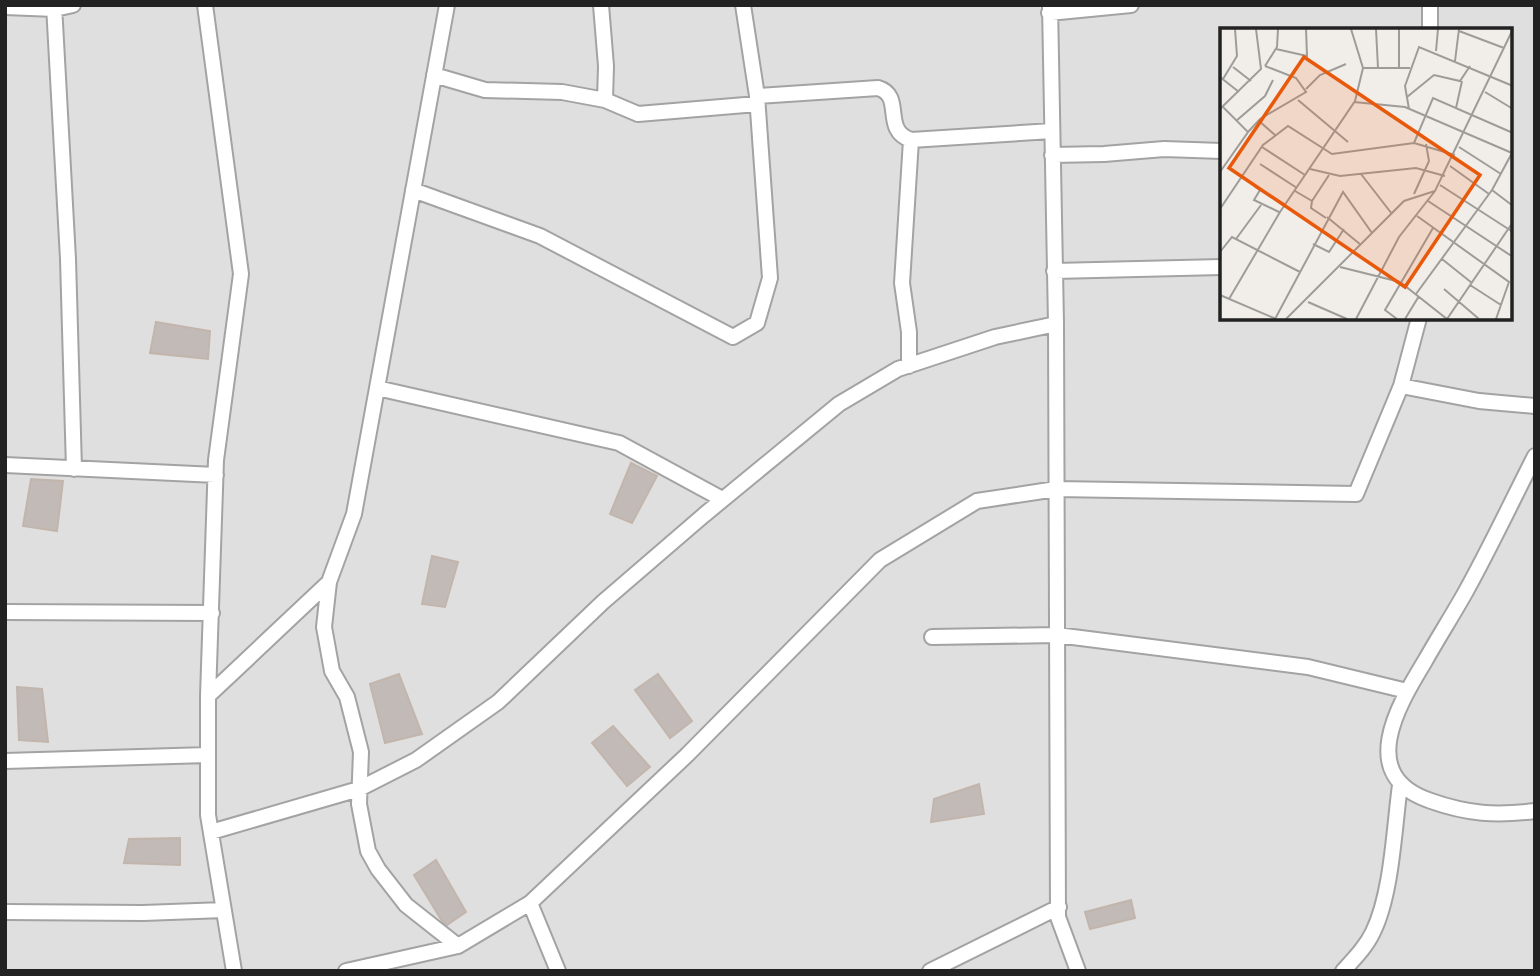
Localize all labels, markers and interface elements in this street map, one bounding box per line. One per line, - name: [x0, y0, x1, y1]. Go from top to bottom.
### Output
- inset map: [1220, 28, 1512, 320]

